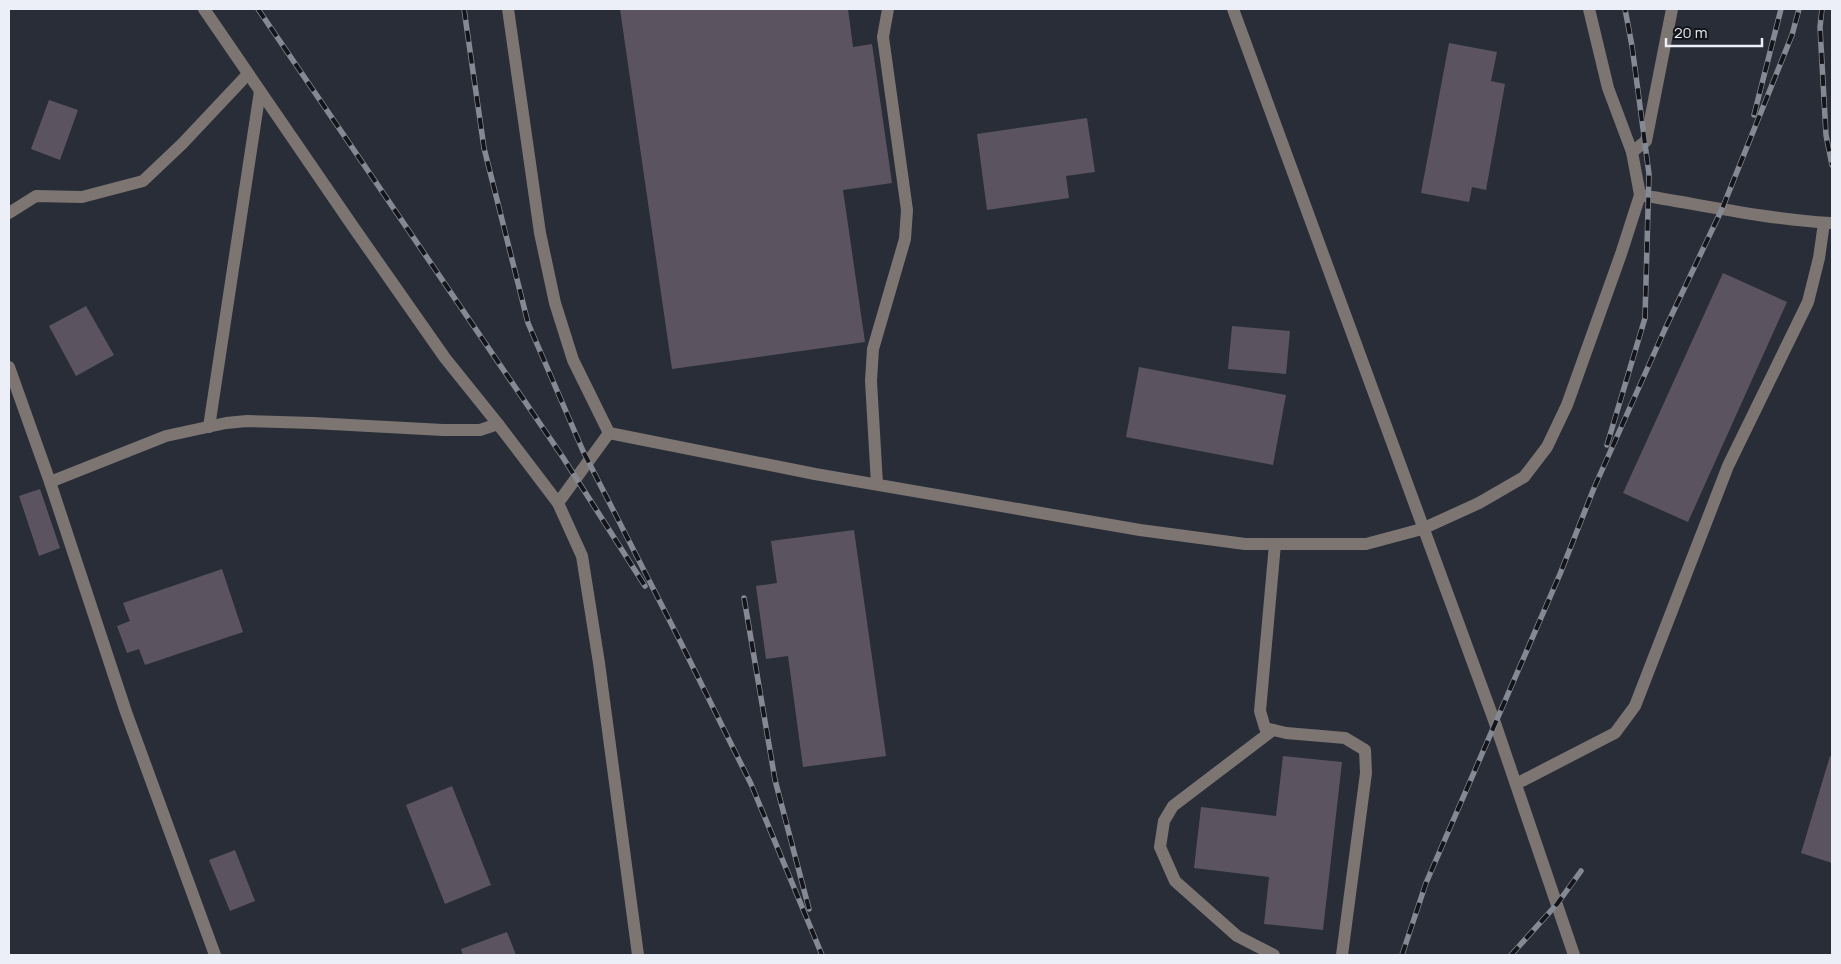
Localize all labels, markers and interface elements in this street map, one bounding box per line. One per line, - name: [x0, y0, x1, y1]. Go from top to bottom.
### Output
- scale bar: [1666, 15, 1762, 47]
- text: 20 m: [1674, 22, 1707, 43]

